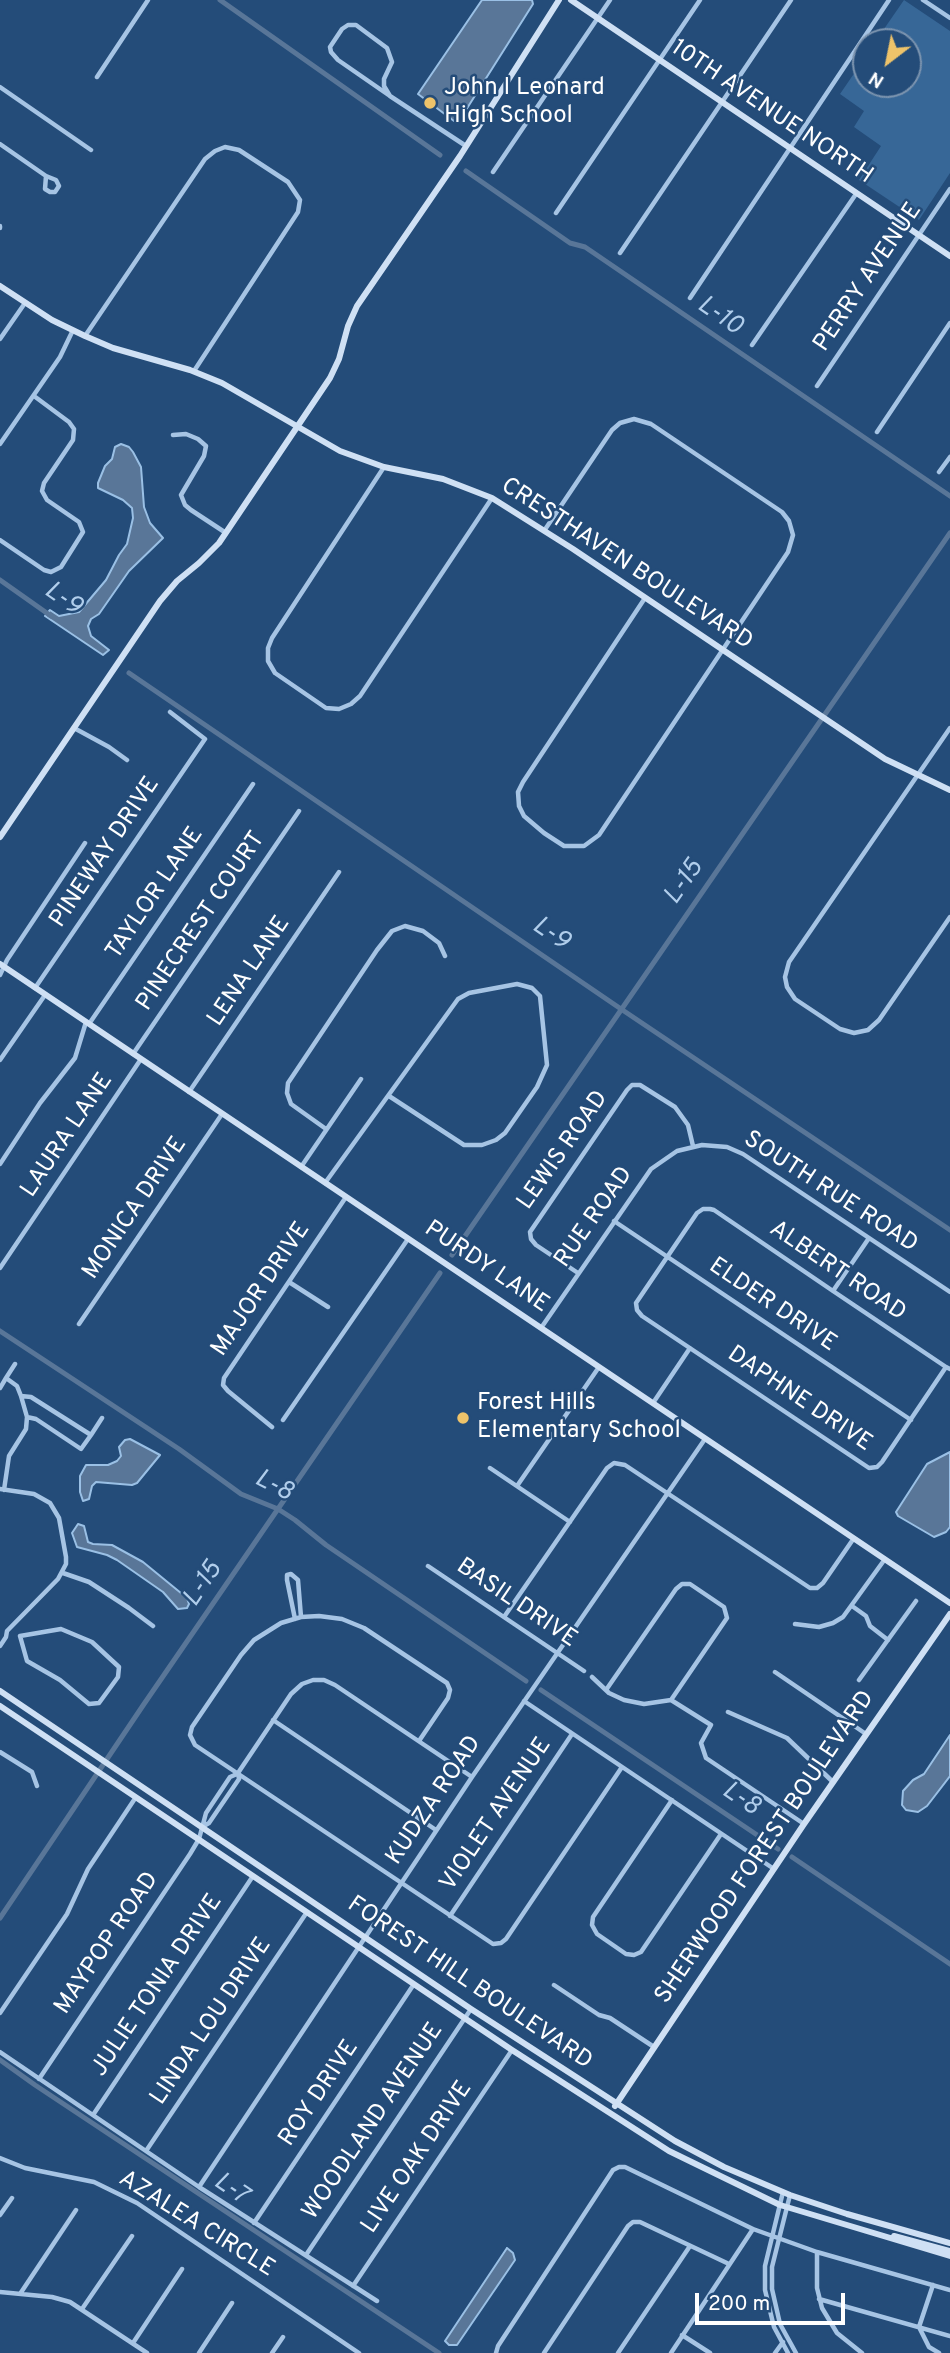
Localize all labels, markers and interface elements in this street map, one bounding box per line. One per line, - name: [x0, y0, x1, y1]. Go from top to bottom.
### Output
- north arrow: [852, 28, 922, 98]
- street label: 10TH AVENUE NORTH: [664, 35, 878, 191]
- place label: John I Leonard High School: [444, 75, 605, 131]
- marker: John I Leonard High School: [422, 95, 438, 111]
- street label: PERRY AVENUE: [809, 198, 929, 358]
- water label: L-10: [690, 291, 748, 343]
- street label: CRESTHAVEN BOULEVARD: [495, 473, 757, 657]
- water label: L-9: [37, 576, 87, 624]
- street label: PINEWAY DRIVE: [45, 772, 167, 934]
- street label: TAYLOR LANE: [101, 822, 211, 966]
- street label: PINECREST COURT: [131, 827, 273, 1017]
- water label: L-15: [659, 854, 711, 912]
- street label: LENA LANE: [203, 911, 297, 1033]
- water label: L-9: [525, 911, 575, 959]
- street label: LAURA LANE: [16, 1068, 120, 1204]
- street label: LEWIS ROAD: [512, 1086, 616, 1216]
- street label: SOUTH RUE ROAD: [738, 1126, 922, 1260]
- street label: MONICA DRIVE: [78, 1132, 194, 1286]
- street label: RUE ROAD: [550, 1162, 640, 1274]
- street label: PURDY LANE: [418, 1216, 554, 1320]
- street label: ALBERT ROAD: [763, 1216, 911, 1328]
- street label: MAJOR DRIVE: [206, 1217, 318, 1363]
- street label: ELDER DRIVE: [703, 1253, 841, 1359]
- street label: DAPHNE DRIVE: [721, 1341, 877, 1459]
- place label: Forest Hills Elementary School: [477, 1390, 681, 1446]
- marker: Forest Hills Elementary School: [455, 1410, 471, 1426]
- water label: L-8: [249, 1464, 297, 1510]
- street label: BASIL DRIVE: [450, 1553, 582, 1655]
- water label: L-15: [178, 1556, 230, 1614]
- street label: SHERWOOD FOREST BOULEVARD: [650, 1686, 882, 2010]
- street label: KUDZA ROAD: [381, 1731, 489, 1871]
- street label: VIOLET AVENUE: [435, 1733, 559, 1897]
- water label: L-8: [715, 1776, 765, 1824]
- street label: MAYPOP ROAD: [50, 1867, 166, 2021]
- street label: JULIE TONIA DRIVE: [86, 1889, 230, 2083]
- street label: FOREST HILL BOULEVARD: [341, 1891, 597, 2077]
- street label: LINDA LOU DRIVE: [145, 1933, 279, 2111]
- street label: WOODLAND AVENUE: [297, 2018, 451, 2226]
- street label: ROY DRIVE: [274, 2035, 366, 2153]
- street label: LIVE OAK DRIVE: [356, 2076, 480, 2240]
- street label: AZALEA CIRCLE: [113, 2166, 279, 2284]
- water label: L-7: [207, 2167, 253, 2213]
- scale bar: [698, 2280, 848, 2324]
- text: 200 m: [708, 2291, 770, 2318]

